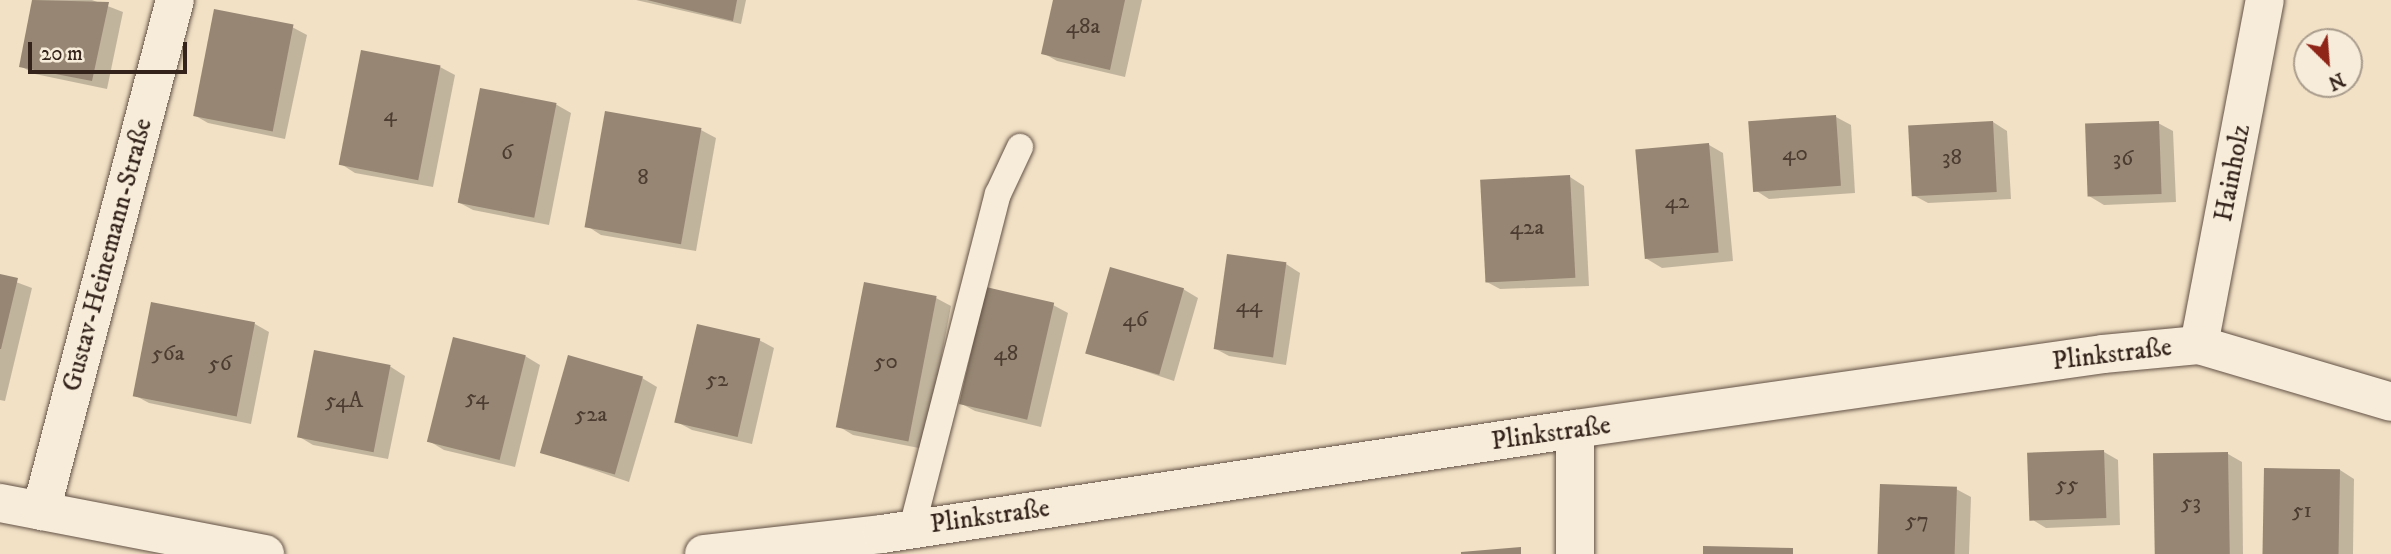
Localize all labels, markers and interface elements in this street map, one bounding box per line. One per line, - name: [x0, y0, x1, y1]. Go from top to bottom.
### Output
- house number: 48a: [1066, 13, 1100, 41]
- scale bar: [32, 28, 191, 72]
- north arrow: [2293, 28, 2363, 98]
- text: 20 m: [41, 41, 83, 67]
- text: N: [2324, 67, 2348, 94]
- house number: 4: [383, 101, 397, 129]
- street label: Gustav-Heinemann-Straße: [57, 115, 159, 395]
- street label: Hainholz: [2208, 122, 2258, 224]
- house number: 6: [501, 139, 513, 167]
- house number: 40: [1782, 140, 1808, 168]
- house number: 38: [1942, 144, 1962, 172]
- house number: 36: [2113, 145, 2133, 173]
- house number: 8: [637, 164, 649, 192]
- house number: 42: [1665, 188, 1689, 216]
- house number: 42a: [1510, 214, 1544, 242]
- house number: 44: [1236, 292, 1262, 320]
- house number: 46: [1122, 306, 1148, 334]
- street label: Plinkstraße: [2050, 332, 2174, 378]
- house number: 56a: [151, 340, 185, 368]
- house number: 48: [994, 340, 1018, 368]
- house number: 50: [874, 348, 898, 376]
- house number: 56: [208, 350, 232, 378]
- house number: 52: [706, 366, 728, 394]
- house number: 54: [465, 384, 489, 412]
- house number: 54A: [325, 387, 363, 415]
- house number: 52a: [575, 401, 607, 429]
- street label: Plinkstraße: [1489, 410, 1613, 458]
- house number: 55: [2056, 471, 2078, 499]
- house number: 53: [2181, 489, 2201, 517]
- street label: Plinkstraße: [928, 493, 1052, 541]
- house number: 51: [2292, 497, 2312, 525]
- house number: 57: [1905, 507, 1929, 535]

